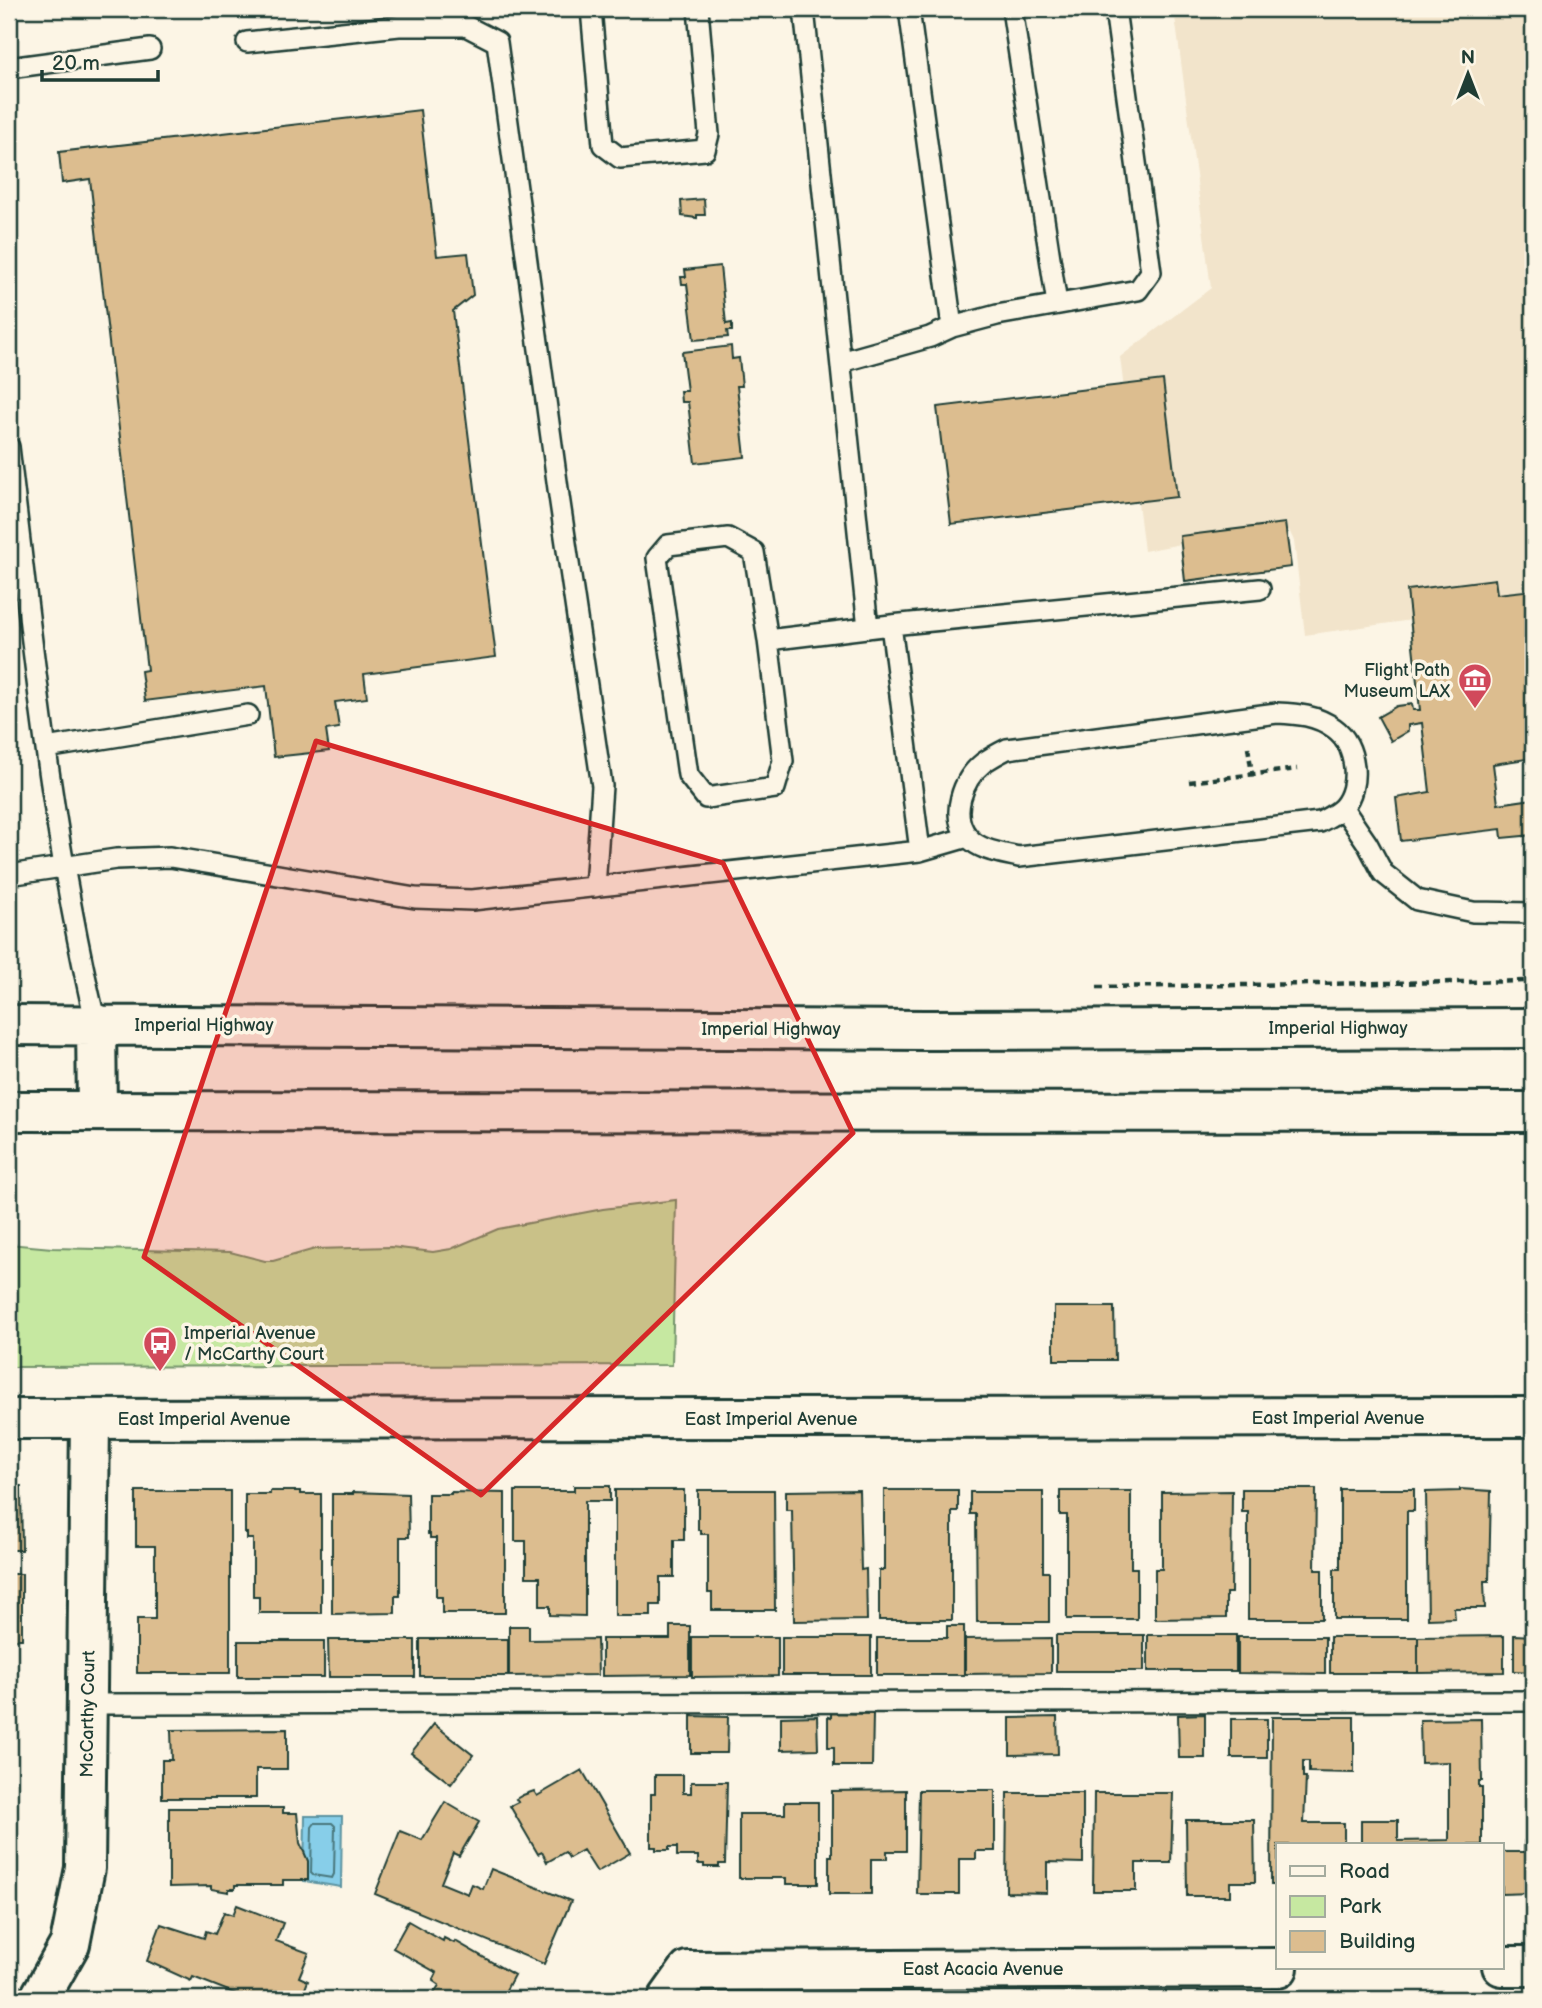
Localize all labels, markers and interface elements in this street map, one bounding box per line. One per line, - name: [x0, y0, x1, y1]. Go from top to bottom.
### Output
- scale bar: [42, 38, 158, 82]
- north arrow: [1434, 38, 1504, 108]
- text: N: [1461, 47, 1475, 70]
- text: 20 m: [52, 51, 100, 76]
- place label: Flight Path Museum LAX: [1344, 660, 1451, 702]
- museum icon: Flight Path Museum LAX: [1456, 661, 1494, 710]
- street label: Imperial Highway: [134, 1015, 274, 1036]
- street label: Imperial Highway: [1268, 1018, 1408, 1039]
- street label: Imperial Highway: [701, 1019, 841, 1040]
- place label: Imperial Avenue / McCarthy Court: [184, 1323, 325, 1365]
- bus stop icon: Imperial Avenue / McCarthy Court: [141, 1324, 179, 1373]
- street label: East Imperial Avenue: [1251, 1408, 1425, 1429]
- street label: East Imperial Avenue: [117, 1409, 291, 1430]
- street label: East Imperial Avenue: [684, 1409, 858, 1430]
- street label: McCarthy Court: [76, 1650, 100, 1778]
- legend: [1276, 1843, 1504, 1969]
- text: Road: [1339, 1859, 1390, 1884]
- text: Park: [1339, 1894, 1382, 1919]
- text: Building: [1339, 1929, 1415, 1954]
- street label: East Acacia Avenue: [903, 1959, 1064, 1980]

